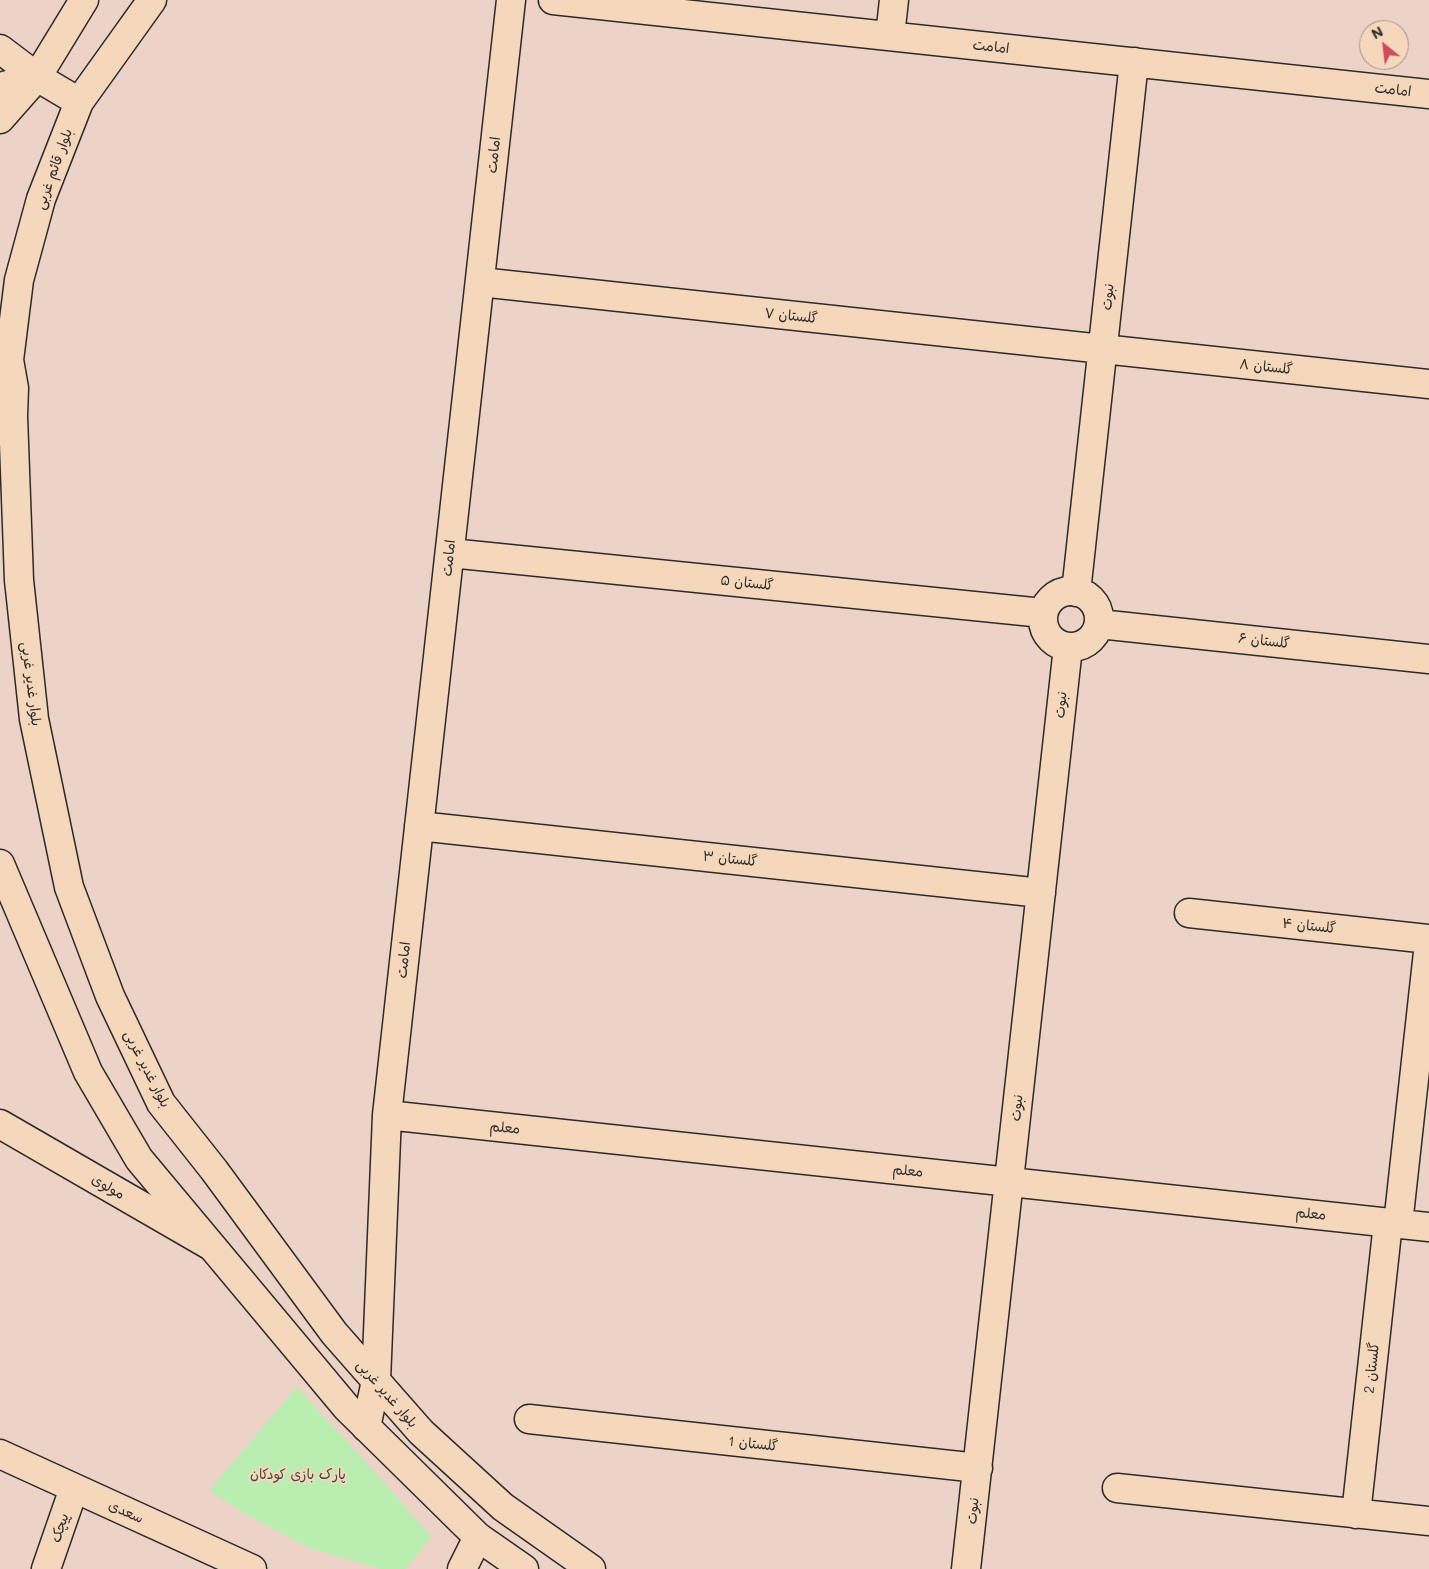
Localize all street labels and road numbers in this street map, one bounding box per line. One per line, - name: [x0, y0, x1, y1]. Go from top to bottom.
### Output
- street label: امامت: [972, 37, 1010, 57]
- street label: امامت: [1374, 80, 1412, 100]
- street label: بلوار قائم غربی: [32, 126, 76, 212]
- street label: امامت: [484, 136, 504, 174]
- street label: نبوت: [1098, 283, 1118, 311]
- street label: گلستان ۷: [764, 305, 818, 327]
- street label: گلستان ۸: [1239, 356, 1293, 378]
- street label: امامت: [439, 539, 459, 577]
- street label: گلستان ۵: [720, 572, 774, 594]
- street label: گلستان ۶: [1237, 630, 1291, 652]
- street label: بلوار غدیر غربی: [18, 641, 44, 727]
- street label: نبوت: [1051, 691, 1071, 719]
- street label: گلستان ۳: [702, 848, 758, 870]
- street label: گلستان ۴: [1281, 915, 1337, 937]
- street label: امامت: [394, 941, 414, 979]
- street label: بلوار غدیر غربی: [120, 1027, 174, 1111]
- street label: نبوت: [1007, 1094, 1027, 1122]
- street label: معلم: [489, 1118, 521, 1138]
- street label: معلم: [892, 1161, 924, 1181]
- street label: مولوی: [88, 1171, 128, 1203]
- street label: معلم: [1295, 1204, 1327, 1224]
- street label: گلستان 2: [1361, 1342, 1383, 1394]
- street label: بلوار غدیر غربی: [353, 1357, 421, 1431]
- street label: گلستان 1: [727, 1433, 779, 1455]
- street label: سعدی: [106, 1497, 146, 1527]
- street label: نبوت: [963, 1497, 983, 1525]
- street label: پیچک: [47, 1511, 73, 1545]

